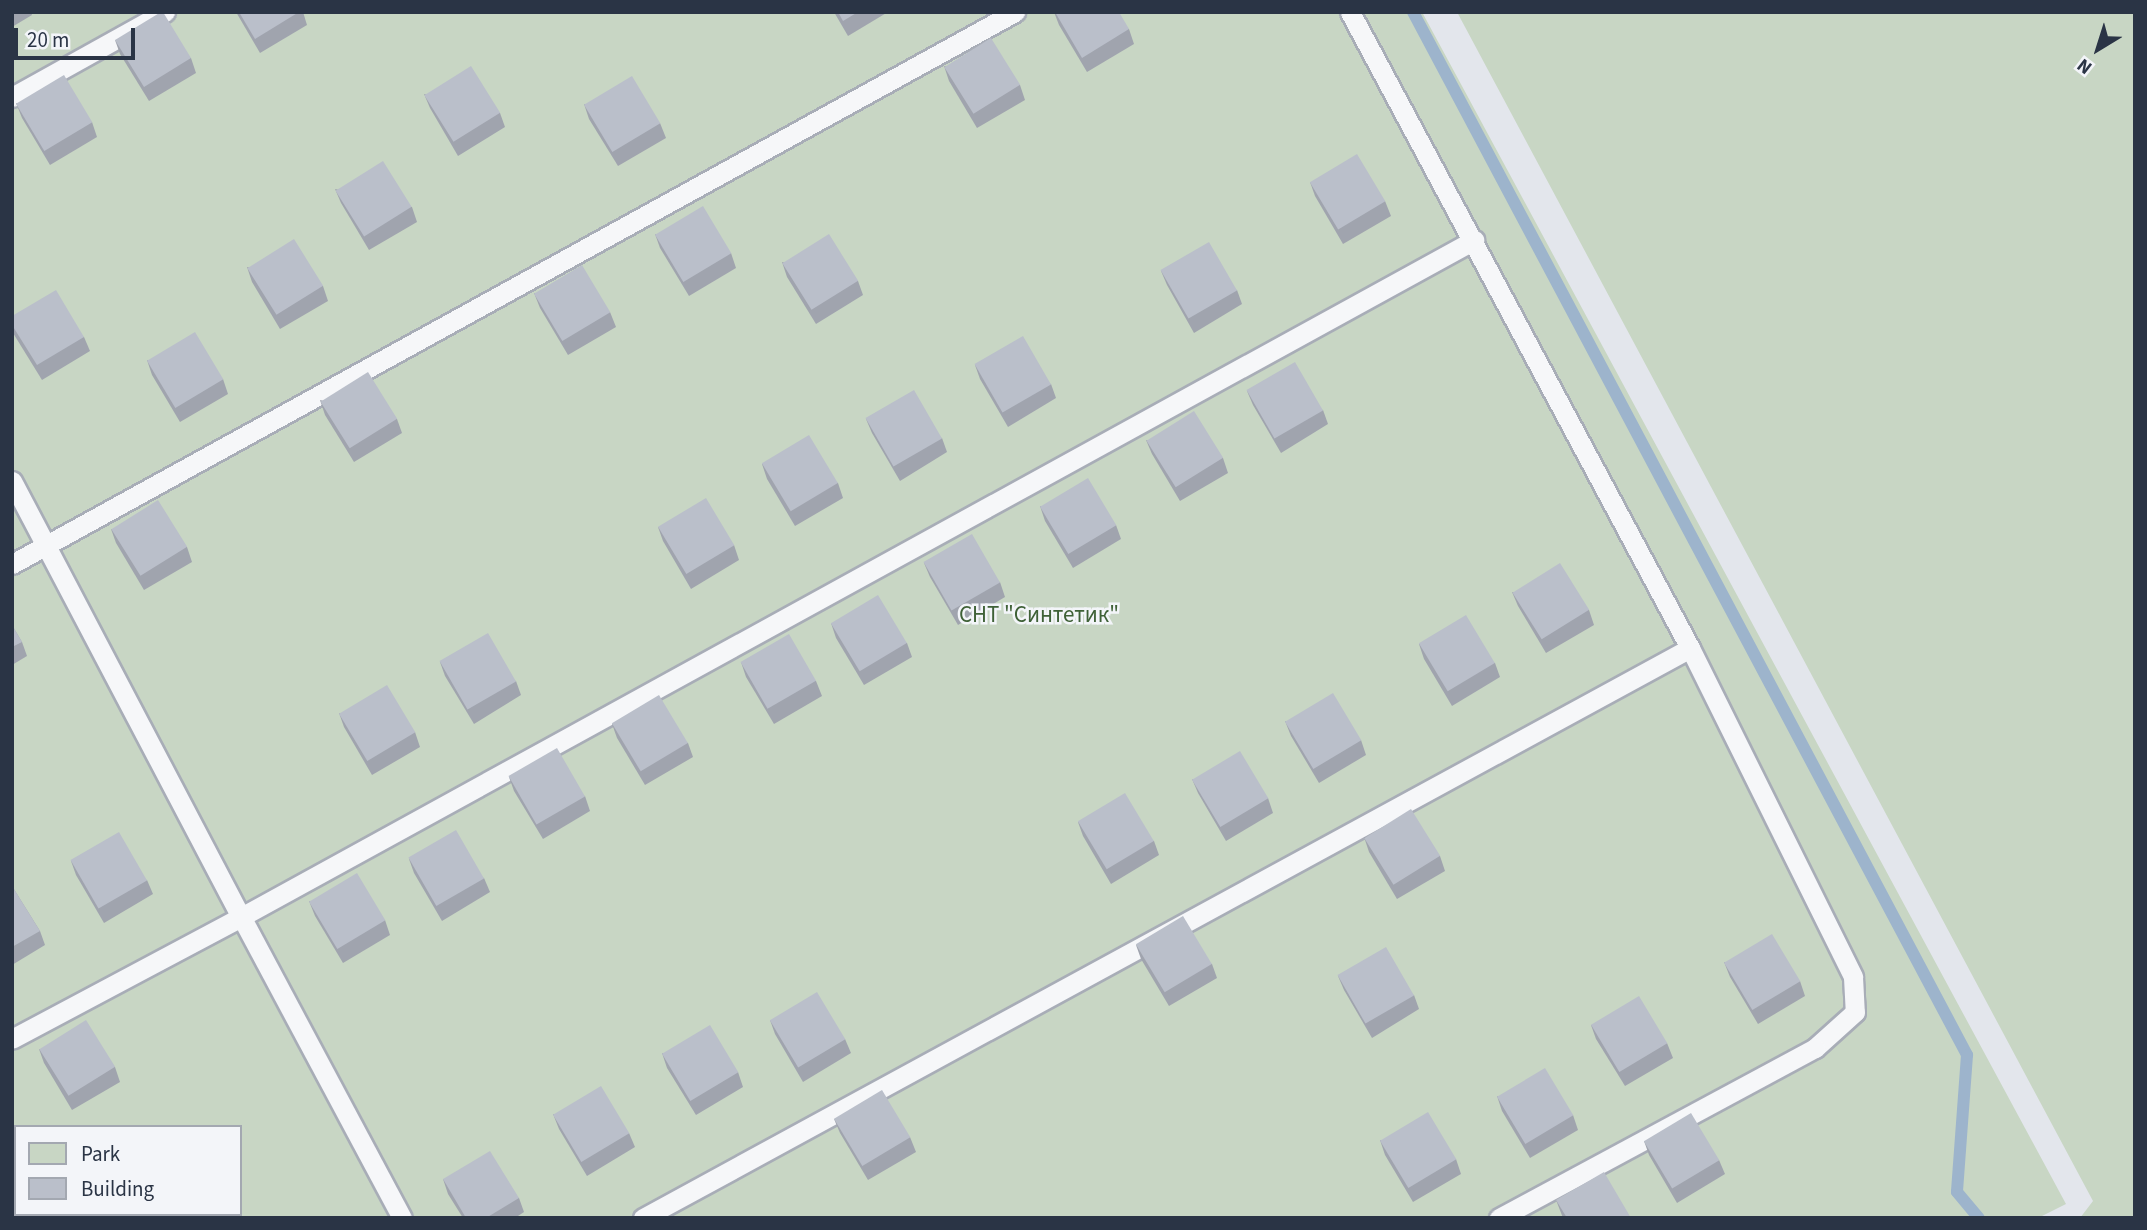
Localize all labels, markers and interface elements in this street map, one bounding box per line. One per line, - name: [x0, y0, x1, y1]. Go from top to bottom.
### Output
- scale bar: [18, 14, 138, 58]
- north arrow: [2063, 14, 2133, 84]
- text: 20 m: [27, 25, 69, 55]
- text: N: [2071, 51, 2098, 80]
- park label: СНТ "Синтетик": [959, 601, 1119, 629]
- legend: [14, 1125, 242, 1216]
- text: Park: [81, 1139, 120, 1169]
- text: Building: [81, 1174, 154, 1204]

